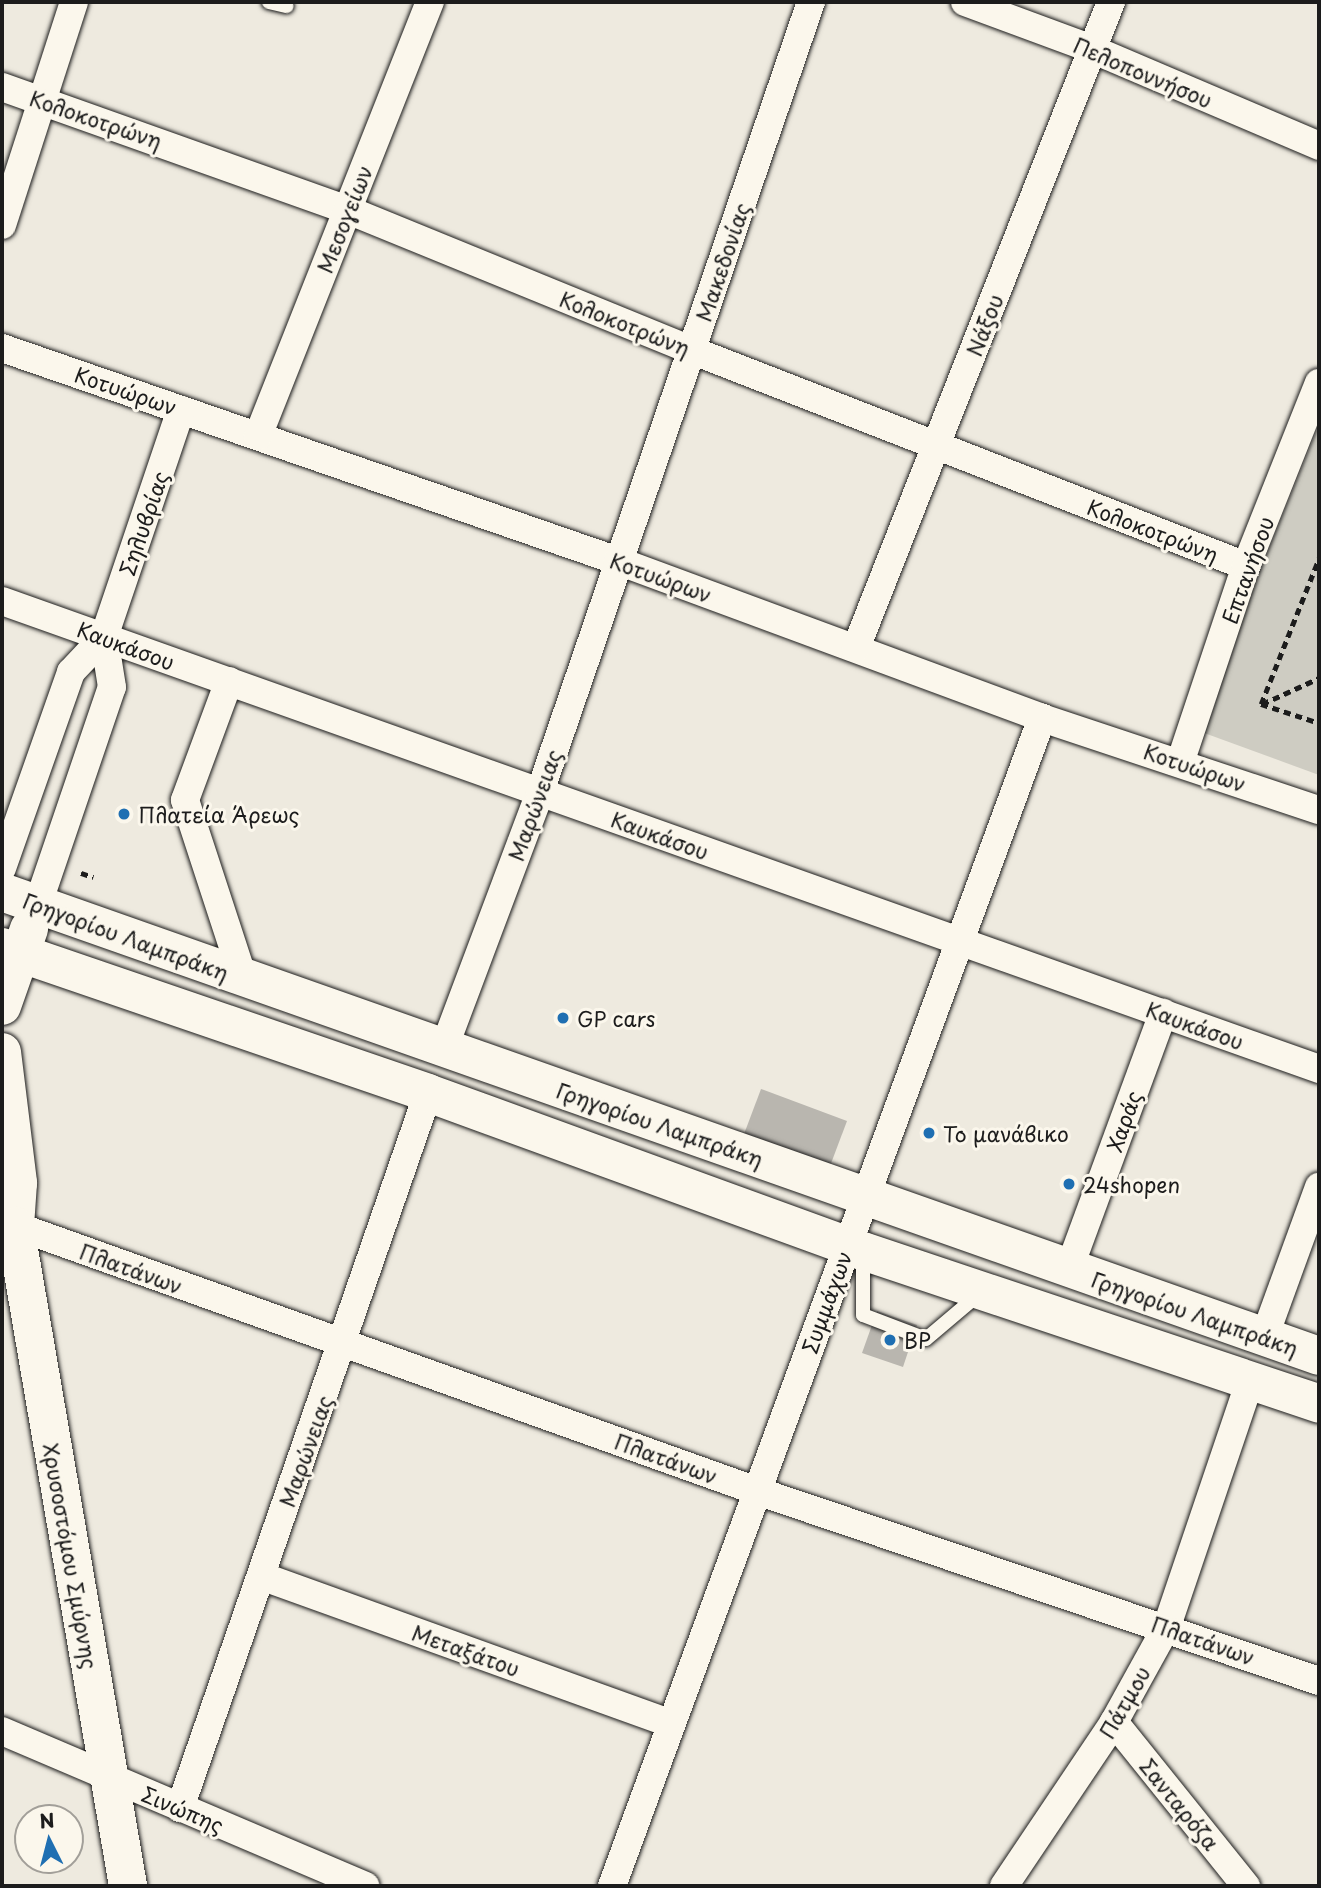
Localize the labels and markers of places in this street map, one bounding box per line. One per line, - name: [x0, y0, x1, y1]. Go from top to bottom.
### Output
- place label: Πλατεία Άρεως: [138, 801, 299, 827]
- marker: Πλατεία Άρεως: [116, 806, 132, 822]
- place label: GP cars: [577, 1005, 657, 1031]
- marker: GP cars: [555, 1010, 571, 1026]
- place label: Το μανάβικο: [943, 1120, 1069, 1146]
- marker: Το μανάβικο: [921, 1125, 937, 1141]
- place label: 24shopen: [1083, 1171, 1180, 1197]
- marker: 24shopen: [1061, 1176, 1077, 1192]
- place label: BP: [904, 1327, 931, 1353]
- marker: BP: [882, 1332, 898, 1348]

